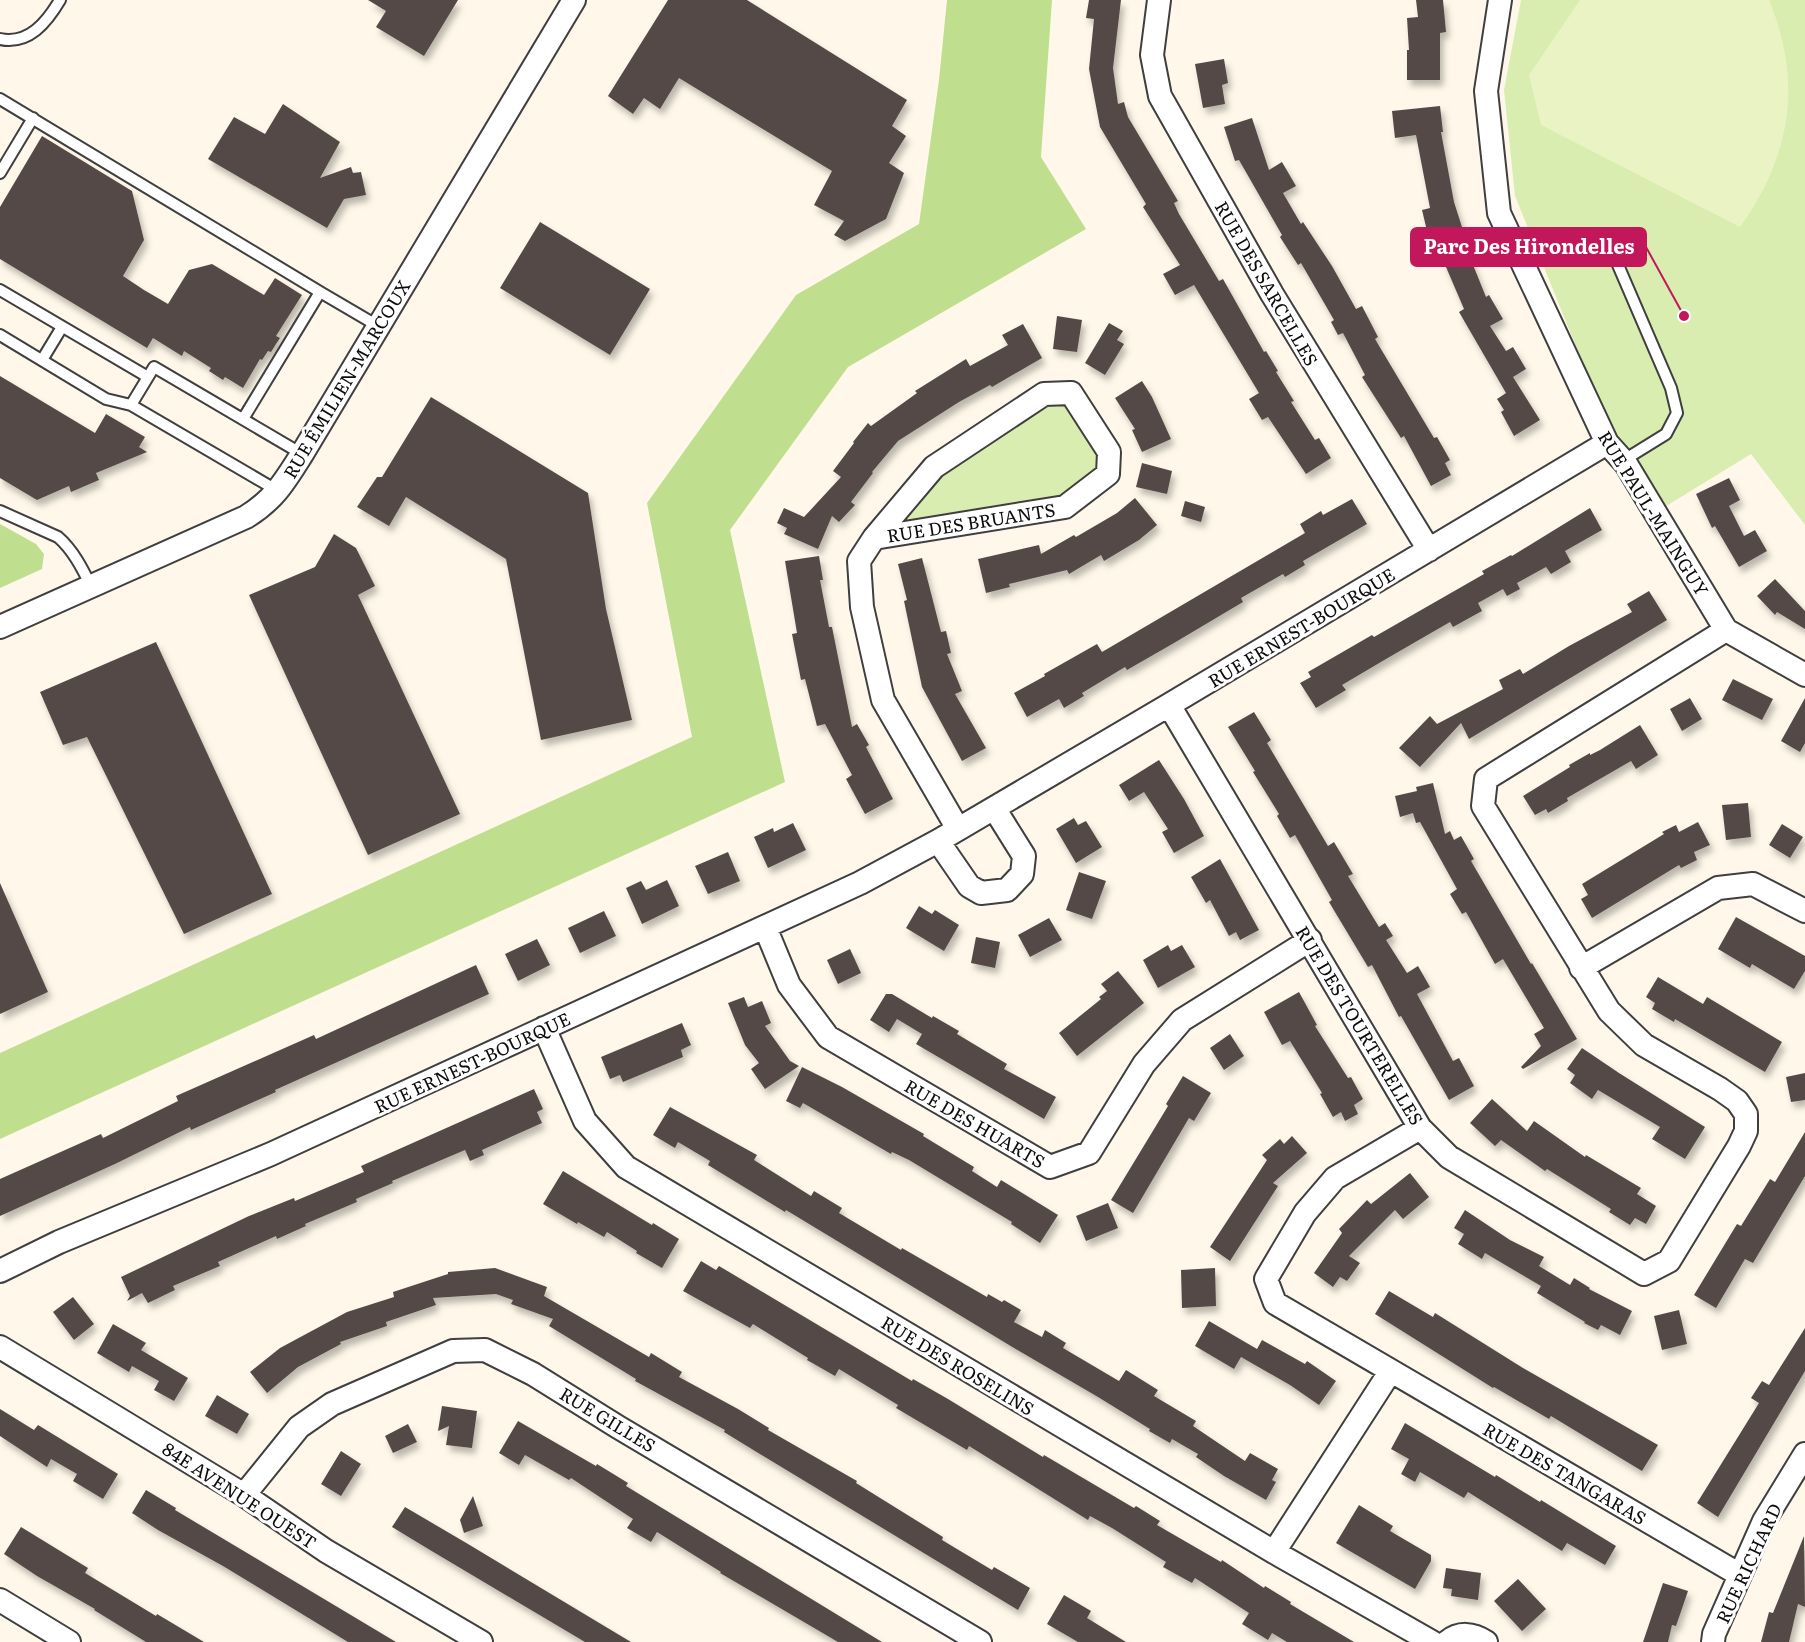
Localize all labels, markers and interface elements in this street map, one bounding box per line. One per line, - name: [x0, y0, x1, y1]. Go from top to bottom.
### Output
- street label: RUE DES SARCELLES: [1209, 195, 1325, 371]
- callout: Parc Des Hirondelles: [1411, 228, 1646, 266]
- text: Parc Des Hirondelles: [1423, 230, 1635, 260]
- street label: RUE ÉMILIEN-MARCOUX: [276, 274, 416, 483]
- street label: RUE PAUL-MAINGUY: [1592, 425, 1716, 601]
- street label: RUE DES BRUANTS: [885, 495, 1057, 549]
- street label: RUE ERNEST-BOURQUE: [1202, 560, 1400, 694]
- street label: RUE DES TOURTERELLES: [1290, 920, 1430, 1130]
- street label: RUE ERNEST-BOURQUE: [369, 1005, 575, 1119]
- street label: RUE DES HUARTS: [900, 1072, 1050, 1174]
- street label: RUE DES ROSELINS: [876, 1309, 1040, 1421]
- street label: RUE GILLES: [555, 1380, 661, 1458]
- street label: RUE DES TANGARAS: [1478, 1415, 1652, 1531]
- street label: 84E AVENUE OUEST: [158, 1435, 322, 1555]
- street label: RUE RICHARD: [1708, 1498, 1788, 1628]

